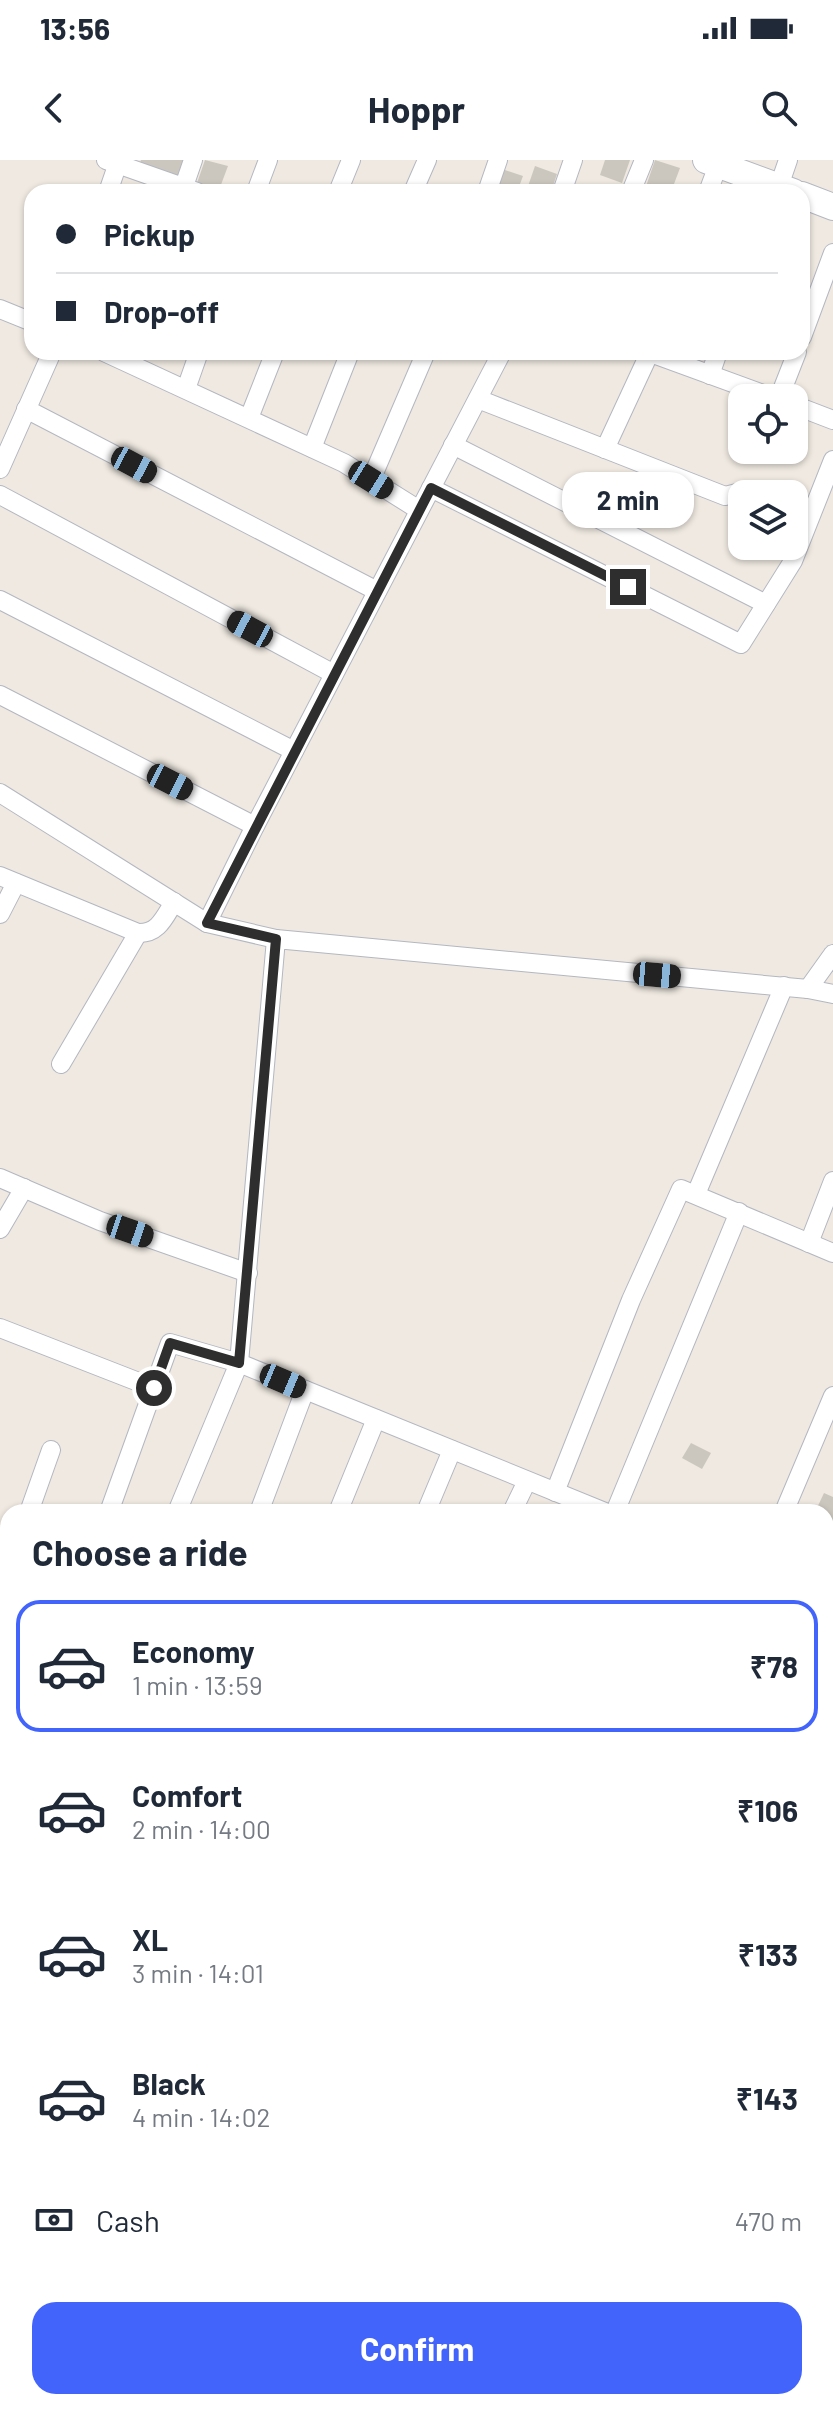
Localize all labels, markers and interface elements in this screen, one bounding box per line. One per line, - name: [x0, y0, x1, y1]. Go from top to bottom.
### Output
- text: 13:56: [40, 10, 110, 46]
- icon: back: [32, 86, 76, 130]
- icon: search: [757, 86, 801, 130]
- text: Hoppr: [368, 87, 465, 130]
- text: Pickup: [104, 216, 195, 252]
- text: Drop-off: [104, 293, 219, 329]
- map controls: [728, 384, 808, 560]
- button: locate: [728, 384, 808, 464]
- car: [107, 443, 161, 487]
- car: [344, 457, 398, 503]
- callout: 2 min: [562, 471, 694, 527]
- button: layers: [728, 480, 808, 560]
- text: 2 min: [597, 484, 659, 515]
- route end: [610, 569, 646, 605]
- car: [223, 607, 277, 651]
- car: [143, 760, 197, 804]
- car: [632, 961, 682, 989]
- car: [103, 1212, 157, 1250]
- car: [256, 1361, 310, 1401]
- route start: [136, 1370, 172, 1406]
- text: Choose a ride: [32, 1530, 248, 1573]
- icon: car: [36, 1630, 108, 1702]
- text: Economy: [132, 1633, 255, 1669]
- text: ₹78: [750, 1648, 798, 1684]
- text: 1 min · 13:59: [132, 1669, 263, 1700]
- icon: car: [36, 1774, 108, 1846]
- text: Comfort: [132, 1777, 242, 1813]
- text: ₹106: [737, 1792, 798, 1828]
- text: 2 min · 14:00: [132, 1813, 271, 1844]
- icon: car: [36, 1918, 108, 1990]
- text: XL: [132, 1921, 168, 1957]
- text: ₹133: [738, 1936, 798, 1972]
- text: 3 min · 14:01: [132, 1957, 264, 1988]
- icon: car: [36, 2062, 108, 2134]
- text: Black: [132, 2065, 206, 2101]
- text: ₹143: [736, 2080, 798, 2116]
- text: 4 min · 14:02: [132, 2101, 270, 2132]
- icon: cash: [32, 2198, 76, 2242]
- text: Cash: [96, 2202, 160, 2238]
- text: 470 m: [735, 2205, 802, 2236]
- button: Confirm: [32, 2302, 802, 2394]

